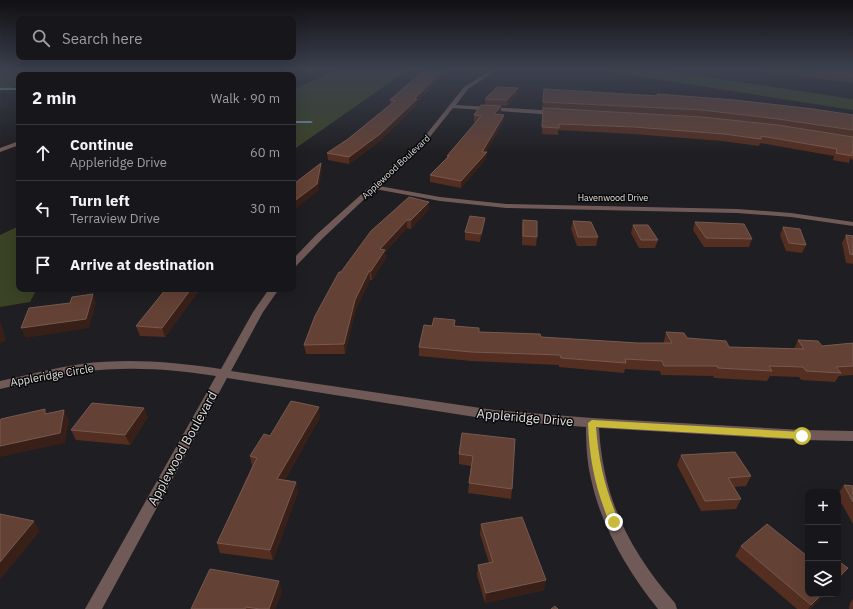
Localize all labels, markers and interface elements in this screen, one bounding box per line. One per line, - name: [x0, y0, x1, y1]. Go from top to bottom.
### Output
- search box: [16, 16, 296, 60]
- icon: search: [30, 27, 52, 49]
- text: Search here: [62, 29, 142, 48]
- text: 2 min: [32, 87, 76, 109]
- text: Walk · 90 m: [211, 90, 280, 107]
- street label: Applewood Boulevard: [359, 132, 432, 201]
- text: Continue: [70, 135, 134, 154]
- icon: ahead: [32, 142, 54, 164]
- text: 60 m: [250, 144, 280, 161]
- text: Appleridge Drive: [70, 154, 167, 171]
- text: Turn left: [70, 191, 130, 210]
- street label: Havenwood Drive: [578, 192, 648, 203]
- icon: left: [32, 198, 54, 220]
- text: 30 m: [250, 200, 280, 217]
- text: Terraview Drive: [70, 210, 160, 227]
- icon: arrive: [32, 254, 54, 276]
- text: Arrive at destination: [70, 255, 214, 274]
- street label: Appleridge Circle: [9, 361, 95, 389]
- street label: Applewood Boulevard: [144, 388, 221, 508]
- street label: Appleridge Drive: [476, 405, 574, 430]
- route start: [793, 427, 811, 445]
- map controls: [805, 489, 841, 597]
- button: +: [805, 489, 841, 525]
- route end: [605, 513, 623, 531]
- button: −: [805, 525, 841, 561]
- button: layers: [805, 561, 841, 597]

